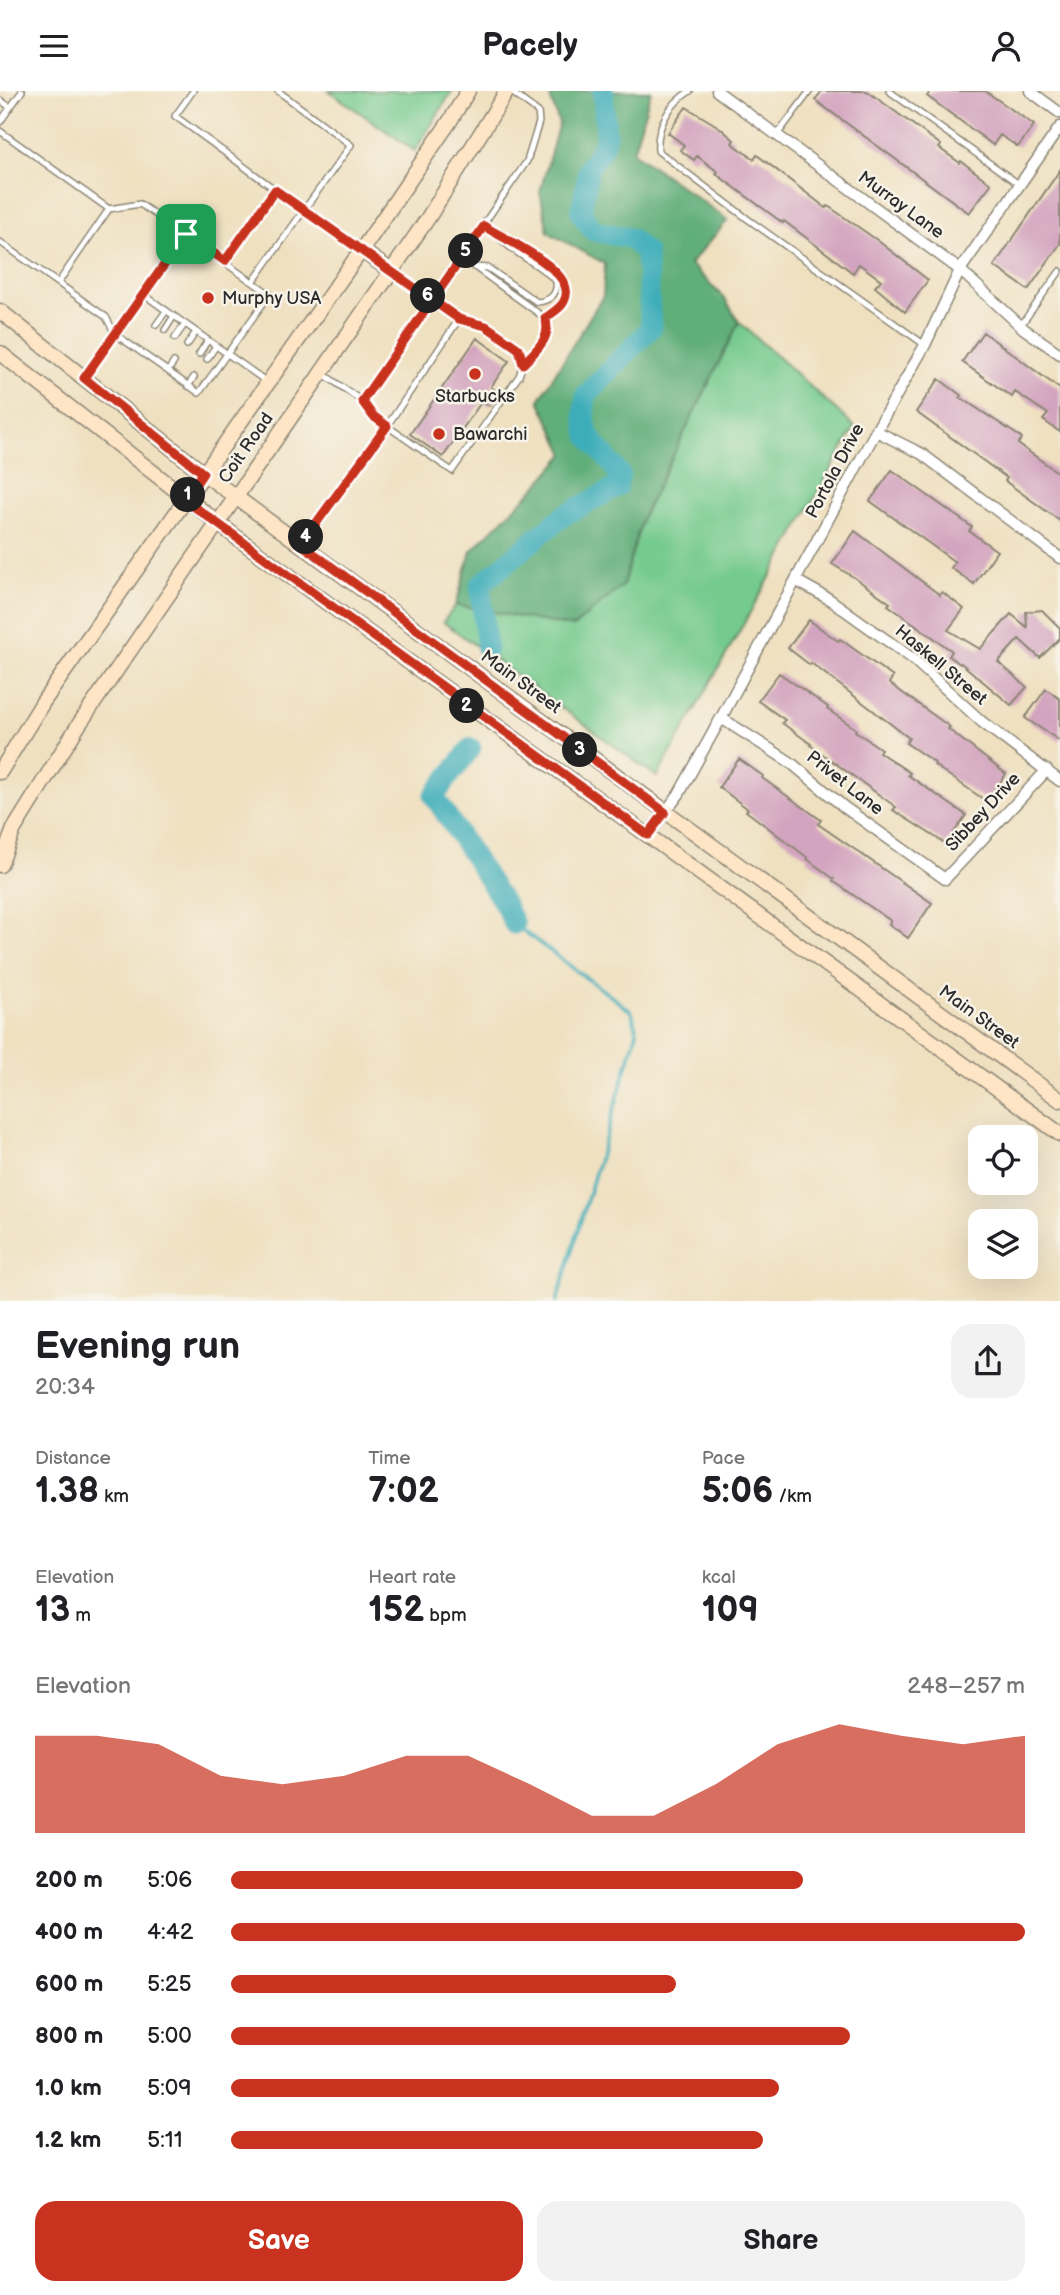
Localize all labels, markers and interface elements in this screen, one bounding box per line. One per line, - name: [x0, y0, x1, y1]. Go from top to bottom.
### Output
- text: Pacely: [482, 26, 578, 65]
- icon: menu: [35, 27, 73, 65]
- icon: person: [987, 27, 1025, 65]
- street label: Murray Lane: [854, 167, 948, 243]
- pin: [156, 204, 216, 264]
- icon: arrive: [167, 215, 205, 253]
- pin: 5: [448, 233, 484, 269]
- text: 5: [460, 239, 471, 262]
- pin: 6: [410, 279, 446, 313]
- text: 6: [422, 284, 433, 307]
- place label: Murphy USA: [222, 288, 321, 309]
- marker: Murphy USA: [200, 290, 216, 306]
- marker: Starbucks: [467, 366, 483, 382]
- place label: Starbucks: [435, 386, 515, 407]
- street label: Coit Road: [214, 409, 278, 487]
- street label: Portola Drive: [801, 420, 869, 522]
- place label: Bawarchi: [453, 424, 528, 445]
- marker: Bawarchi: [431, 426, 447, 442]
- pin: 1: [170, 477, 206, 513]
- text: 1: [184, 483, 192, 506]
- pin: 4: [288, 519, 324, 555]
- text: 4: [300, 525, 311, 548]
- street label: Haskell Street: [891, 621, 992, 710]
- street label: Main Street: [477, 646, 566, 718]
- pin: 2: [449, 689, 484, 723]
- text: 2: [461, 694, 472, 717]
- pin: 3: [562, 733, 598, 767]
- text: 3: [574, 738, 585, 761]
- street label: Privet Lane: [802, 746, 888, 820]
- street label: Sibbey Drive: [941, 768, 1025, 856]
- street label: Main Street: [935, 981, 1024, 1053]
- map controls: [968, 1125, 1038, 1279]
- button: locate: [968, 1125, 1038, 1195]
- button: layers: [968, 1209, 1038, 1279]
- text: Evening run: [35, 1324, 240, 1369]
- button: share: [951, 1324, 1025, 1398]
- text: 20:34: [35, 1373, 95, 1401]
- text: Distance: [35, 1447, 111, 1470]
- text: Time: [368, 1447, 410, 1470]
- text: Pace: [702, 1447, 745, 1470]
- text: 1.38: [35, 1470, 99, 1513]
- text: 7:02: [368, 1470, 439, 1513]
- text: 5:06: [702, 1470, 773, 1513]
- text: km: [99, 1485, 129, 1508]
- text: /km: [773, 1485, 812, 1508]
- text: Elevation: [35, 1566, 114, 1589]
- text: Heart rate: [368, 1566, 456, 1589]
- text: kcal: [702, 1566, 736, 1589]
- text: 13: [35, 1589, 70, 1632]
- text: 152: [368, 1589, 424, 1632]
- text: 109: [702, 1589, 759, 1632]
- text: m: [70, 1604, 91, 1627]
- text: bpm: [424, 1604, 467, 1627]
- text: Elevation: [35, 1672, 131, 1700]
- text: 248–257 m: [907, 1672, 1025, 1700]
- text: 200 m: [35, 1866, 103, 1894]
- text: 5:06: [147, 1866, 192, 1894]
- text: 400 m: [35, 1918, 103, 1946]
- text: 4:42: [147, 1918, 193, 1946]
- text: 600 m: [35, 1970, 103, 1998]
- text: 5:25: [147, 1970, 192, 1998]
- text: 800 m: [35, 2022, 103, 2050]
- text: 5:00: [147, 2022, 192, 2050]
- text: 1.0 km: [35, 2074, 102, 2102]
- text: 5:09: [147, 2074, 192, 2102]
- text: 1.2 km: [35, 2126, 101, 2154]
- text: 5:11: [147, 2126, 183, 2154]
- button: Save: [35, 2201, 523, 2281]
- button: Share: [537, 2201, 1025, 2281]

